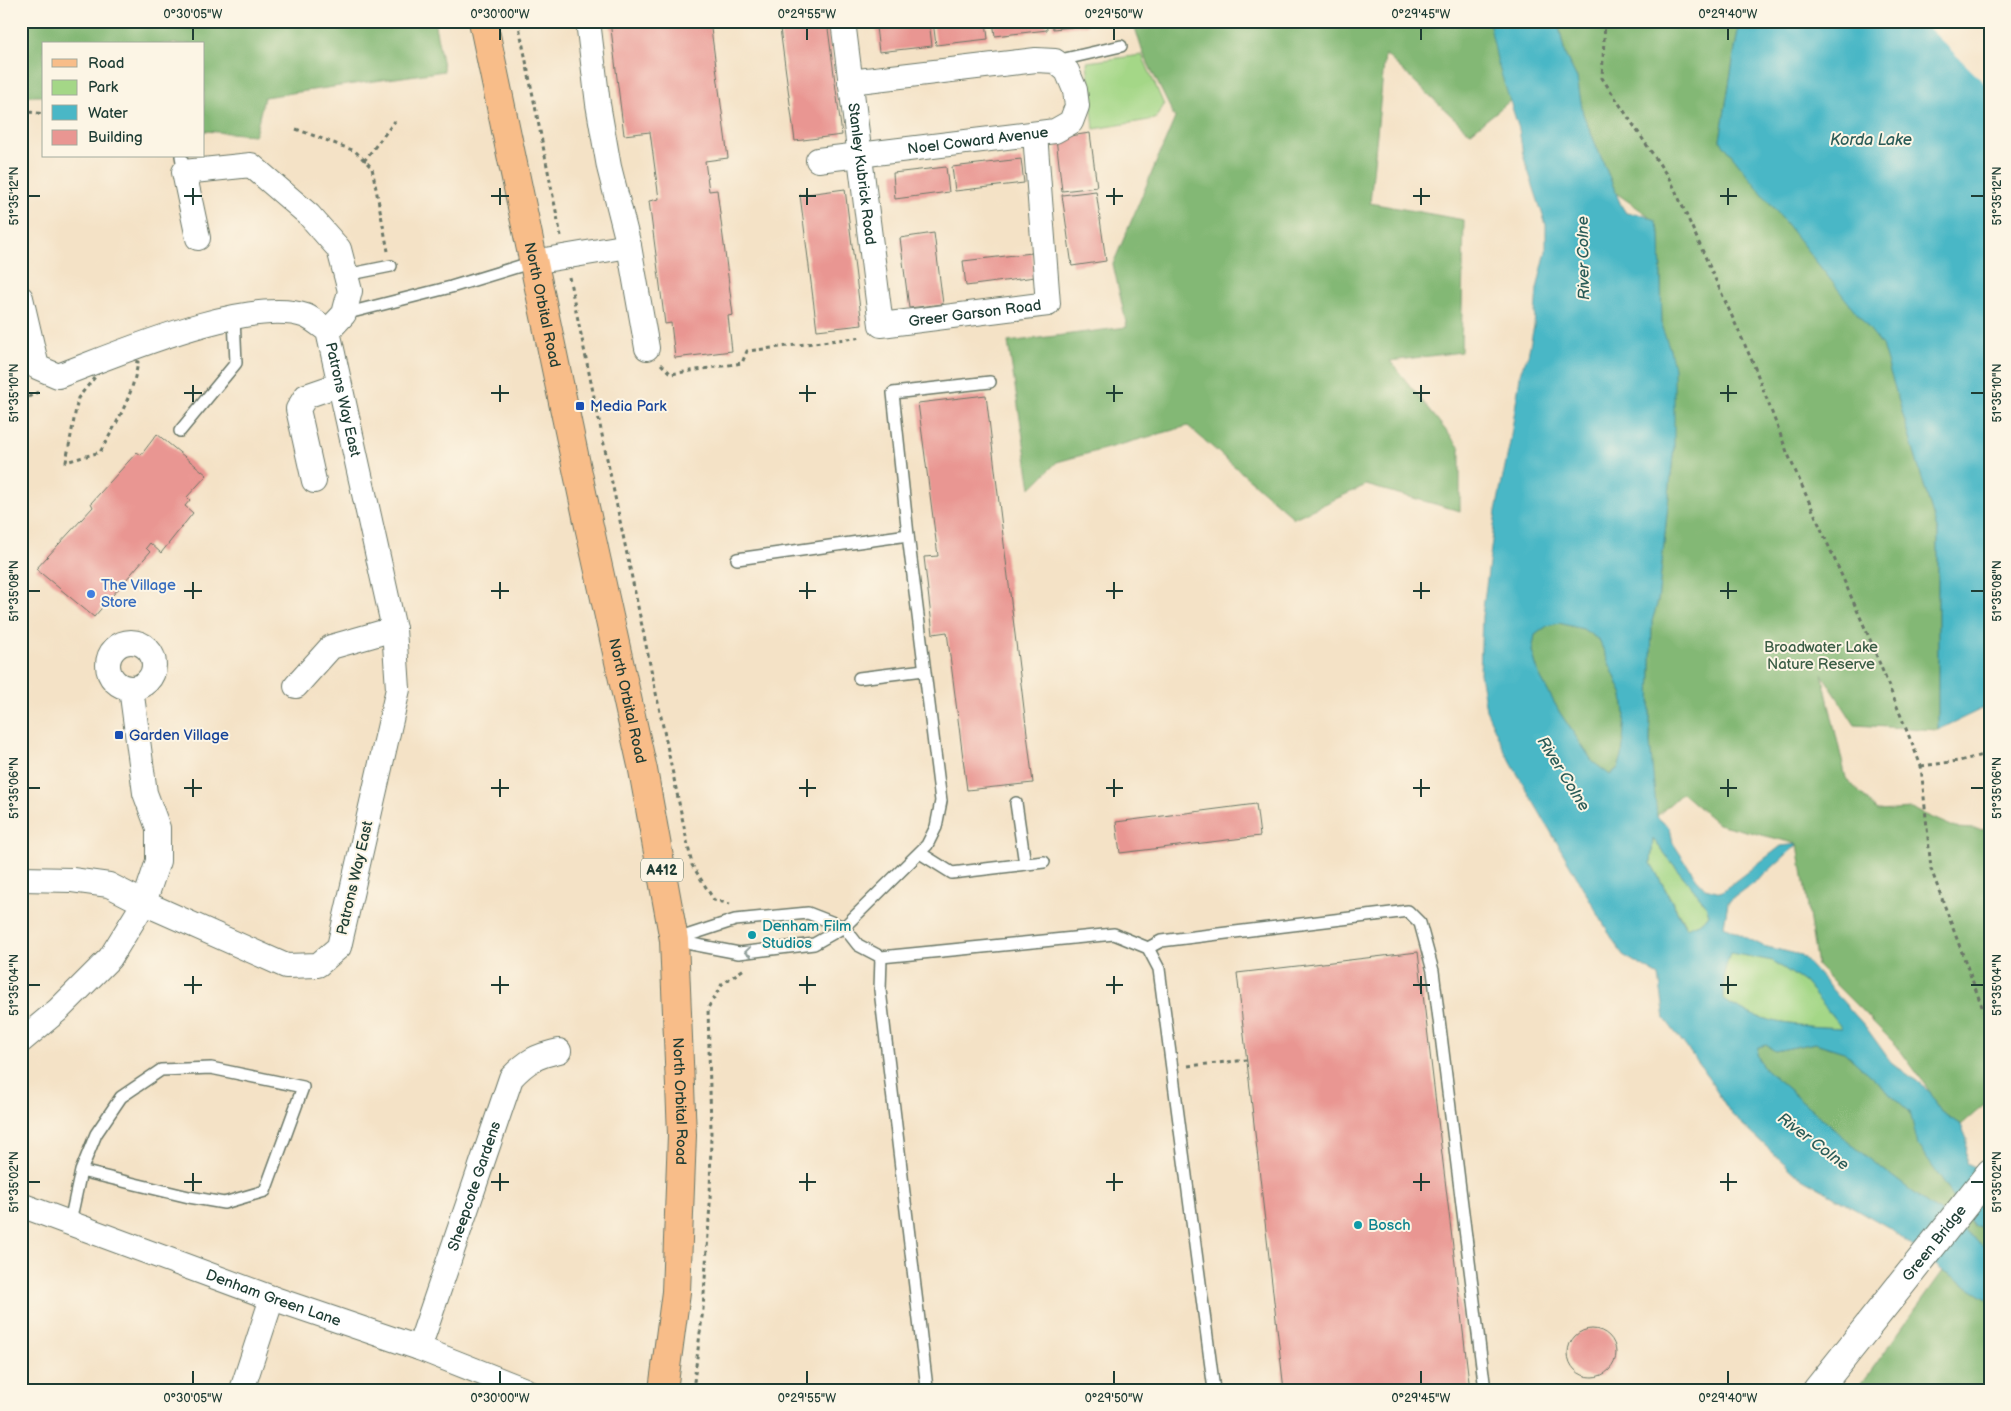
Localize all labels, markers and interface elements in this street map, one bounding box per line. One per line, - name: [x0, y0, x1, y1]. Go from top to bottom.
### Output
- text: 0°30'05"W: [163, 7, 223, 22]
- text: 0°30'00"W: [470, 7, 530, 22]
- text: 0°29'55"W: [778, 7, 836, 22]
- text: 0°29'50"W: [1085, 7, 1143, 22]
- text: 0°29'45"W: [1392, 7, 1451, 22]
- text: 0°29'40"W: [1698, 7, 1758, 22]
- legend: [42, 42, 205, 158]
- text: Road: [88, 54, 124, 73]
- text: Park: [88, 78, 119, 97]
- street label: Stanley Kubrick Road: [844, 102, 880, 246]
- text: Water: [88, 104, 128, 123]
- street label: Noel Coward Avenue: [906, 122, 1049, 158]
- text: Building: [88, 128, 143, 147]
- water label: Korda Lake: [1830, 131, 1912, 150]
- text: 51°35'12"N: [7, 166, 22, 226]
- text: 51°35'12"N: [1990, 166, 2005, 226]
- water label: River Colne: [1574, 216, 1594, 300]
- street label: North Orbital Road: [520, 240, 565, 369]
- street label: Greer Garson Road: [907, 295, 1042, 331]
- street label: Patrons Way East: [321, 340, 365, 459]
- text: 51°35'10"N: [7, 363, 22, 423]
- text: 51°35'10"N: [1990, 363, 2005, 423]
- place label: Media Park: [590, 397, 667, 416]
- marker: Media Park: [574, 400, 586, 412]
- text: 51°35'08"N: [7, 560, 22, 622]
- text: 51°35'08"N: [1990, 560, 2005, 622]
- place label: The Village Store: [101, 576, 176, 612]
- marker: The Village Store: [85, 588, 97, 600]
- street label: North Orbital Road: [605, 636, 651, 765]
- park label: Broadwater Lake Nature Reserve: [1764, 638, 1878, 674]
- place label: Garden Village: [129, 726, 229, 745]
- marker: Garden Village: [113, 729, 125, 741]
- water label: River Colne: [1533, 733, 1593, 815]
- text: 51°35'06"N: [7, 757, 22, 819]
- text: 51°35'06"N: [1990, 757, 2005, 819]
- street label: Patrons Way East: [333, 819, 377, 937]
- road number: A412: [641, 858, 683, 882]
- place label: Denham Film Studios: [762, 917, 852, 953]
- marker: Denham Film Studios: [746, 929, 758, 941]
- one-way arrow: [744, 946, 752, 957]
- text: 51°35'04"N: [7, 954, 22, 1016]
- text: 51°35'04"N: [1990, 954, 2005, 1016]
- street label: North Orbital Road: [669, 1037, 692, 1165]
- water label: River Colne: [1774, 1109, 1852, 1175]
- street label: Sheepcote Gardens: [443, 1118, 505, 1253]
- text: 51°35'02"N: [7, 1151, 22, 1213]
- text: 51°35'02"N: [1990, 1151, 2005, 1213]
- street label: Green Bridge: [1898, 1201, 1970, 1285]
- place label: Bosch: [1368, 1216, 1411, 1235]
- marker: Bosch: [1352, 1219, 1364, 1231]
- street label: Denham Green Lane: [203, 1265, 344, 1330]
- text: 0°30'05"W: [163, 1391, 223, 1406]
- text: 0°30'00"W: [470, 1391, 530, 1406]
- text: 0°29'55"W: [778, 1391, 836, 1406]
- text: 0°29'50"W: [1085, 1391, 1143, 1406]
- text: 0°29'45"W: [1392, 1391, 1451, 1406]
- text: 0°29'40"W: [1698, 1391, 1758, 1406]

